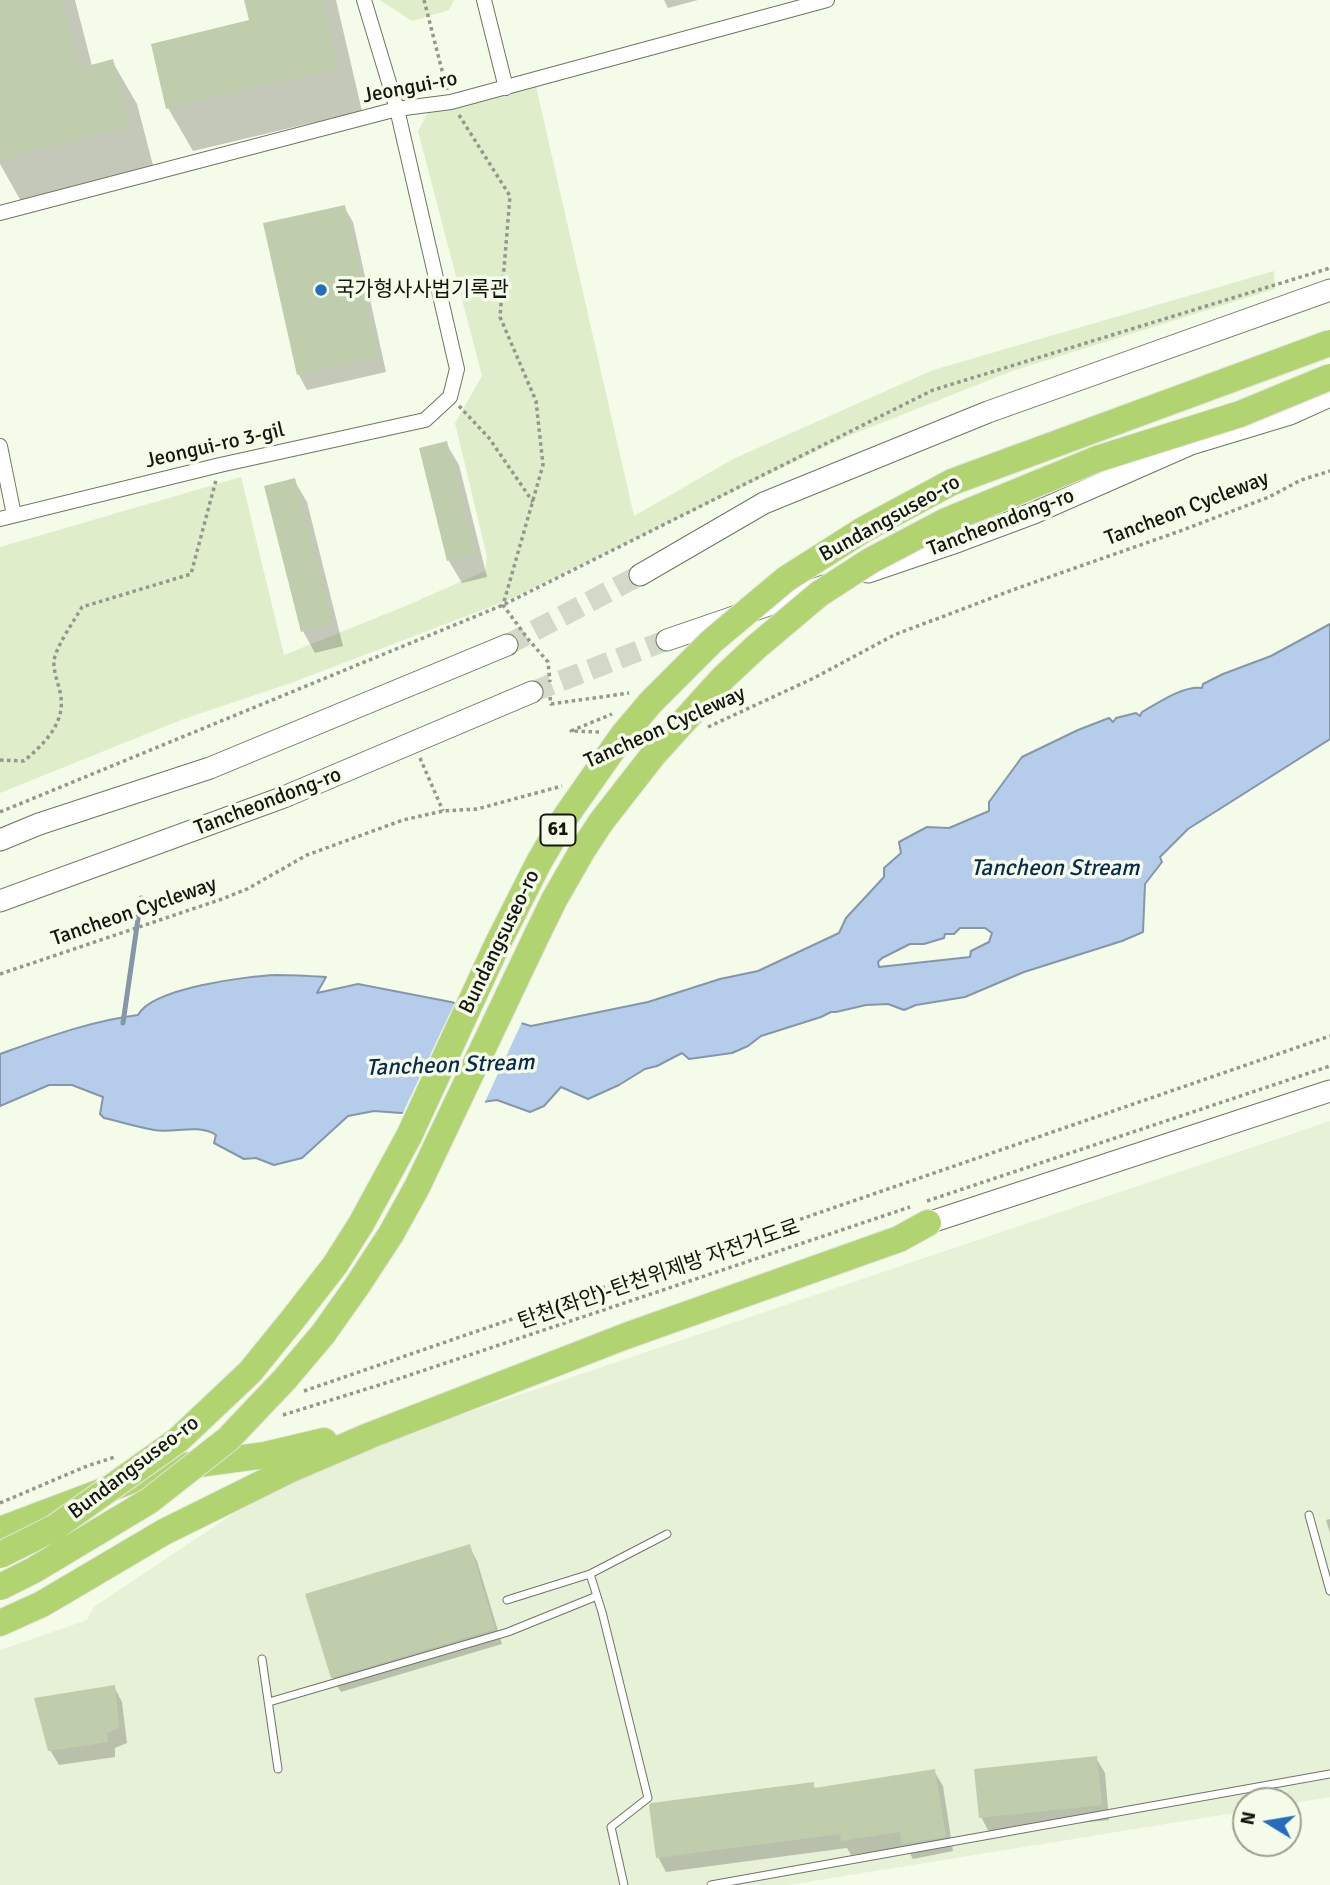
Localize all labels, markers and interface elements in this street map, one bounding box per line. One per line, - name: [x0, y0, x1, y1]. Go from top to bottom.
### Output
- street label: Jeongui-ro: [360, 66, 460, 110]
- place label: 국가형사사법기록관: [335, 277, 509, 303]
- marker: 국가형사사법기록관: [313, 282, 329, 298]
- street label: Jeongui-ro 3-gil: [143, 418, 287, 474]
- street label: Tancheon Cycleway: [1102, 466, 1272, 552]
- street label: Bundangsuseo-ro: [815, 470, 965, 568]
- street label: Tancheondong-ro: [924, 483, 1078, 563]
- street label: Tancheon Cycleway: [581, 681, 749, 775]
- street label: Tancheondong-ro: [191, 762, 345, 842]
- road number: 61: [540, 814, 576, 846]
- water label: Tancheon Stream: [971, 855, 1139, 883]
- street label: Bundangsuseo-ro: [454, 866, 546, 1018]
- street label: Tancheon Cycleway: [48, 872, 220, 952]
- water label: Tancheon Stream: [365, 1049, 535, 1083]
- street label: 탄천(좌안)-탄천위제방 자전거도로: [515, 1215, 803, 1335]
- street label: Bundangsuseo-ro: [64, 1411, 204, 1525]
- north arrow: [1232, 1787, 1302, 1857]
- text: N: [1235, 1810, 1261, 1827]

